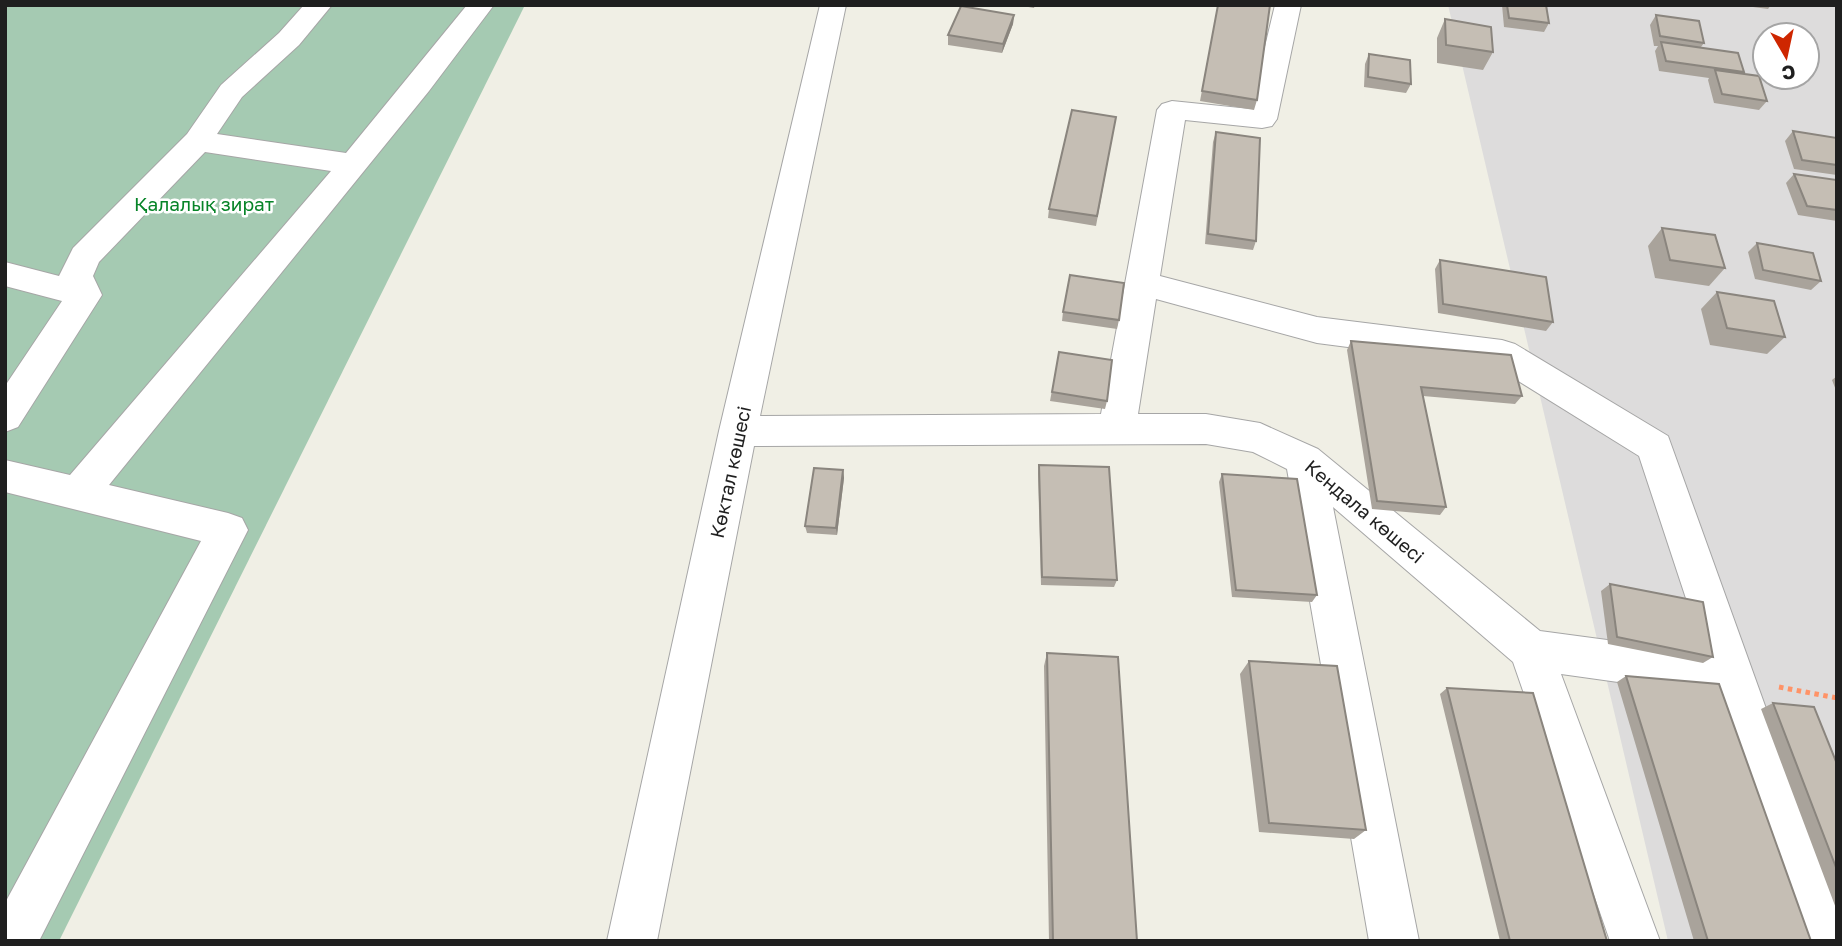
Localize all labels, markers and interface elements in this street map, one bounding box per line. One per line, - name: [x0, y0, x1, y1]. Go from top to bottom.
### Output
- north arrow: [1751, 21, 1821, 91]
- text: С: [1780, 61, 1797, 86]
- park label: Қалалық зират: [134, 192, 274, 215]
- street label: Көктал көшесі: [705, 404, 755, 540]
- street label: Кендала көшесі: [1301, 455, 1429, 567]

